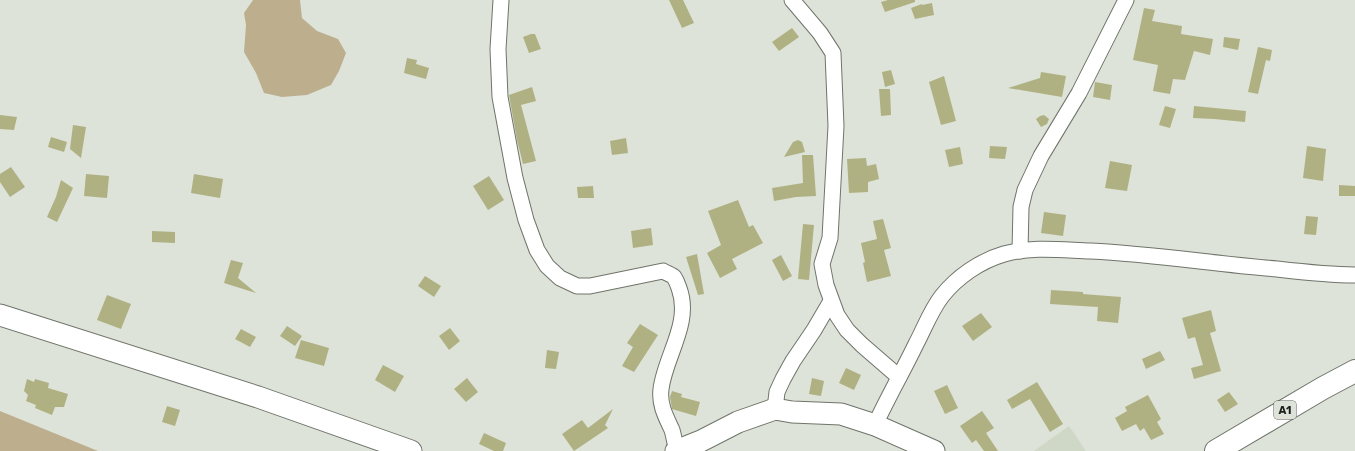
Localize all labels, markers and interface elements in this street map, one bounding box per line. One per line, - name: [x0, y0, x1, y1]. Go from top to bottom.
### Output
- road number: A1: [1274, 401, 1296, 419]

